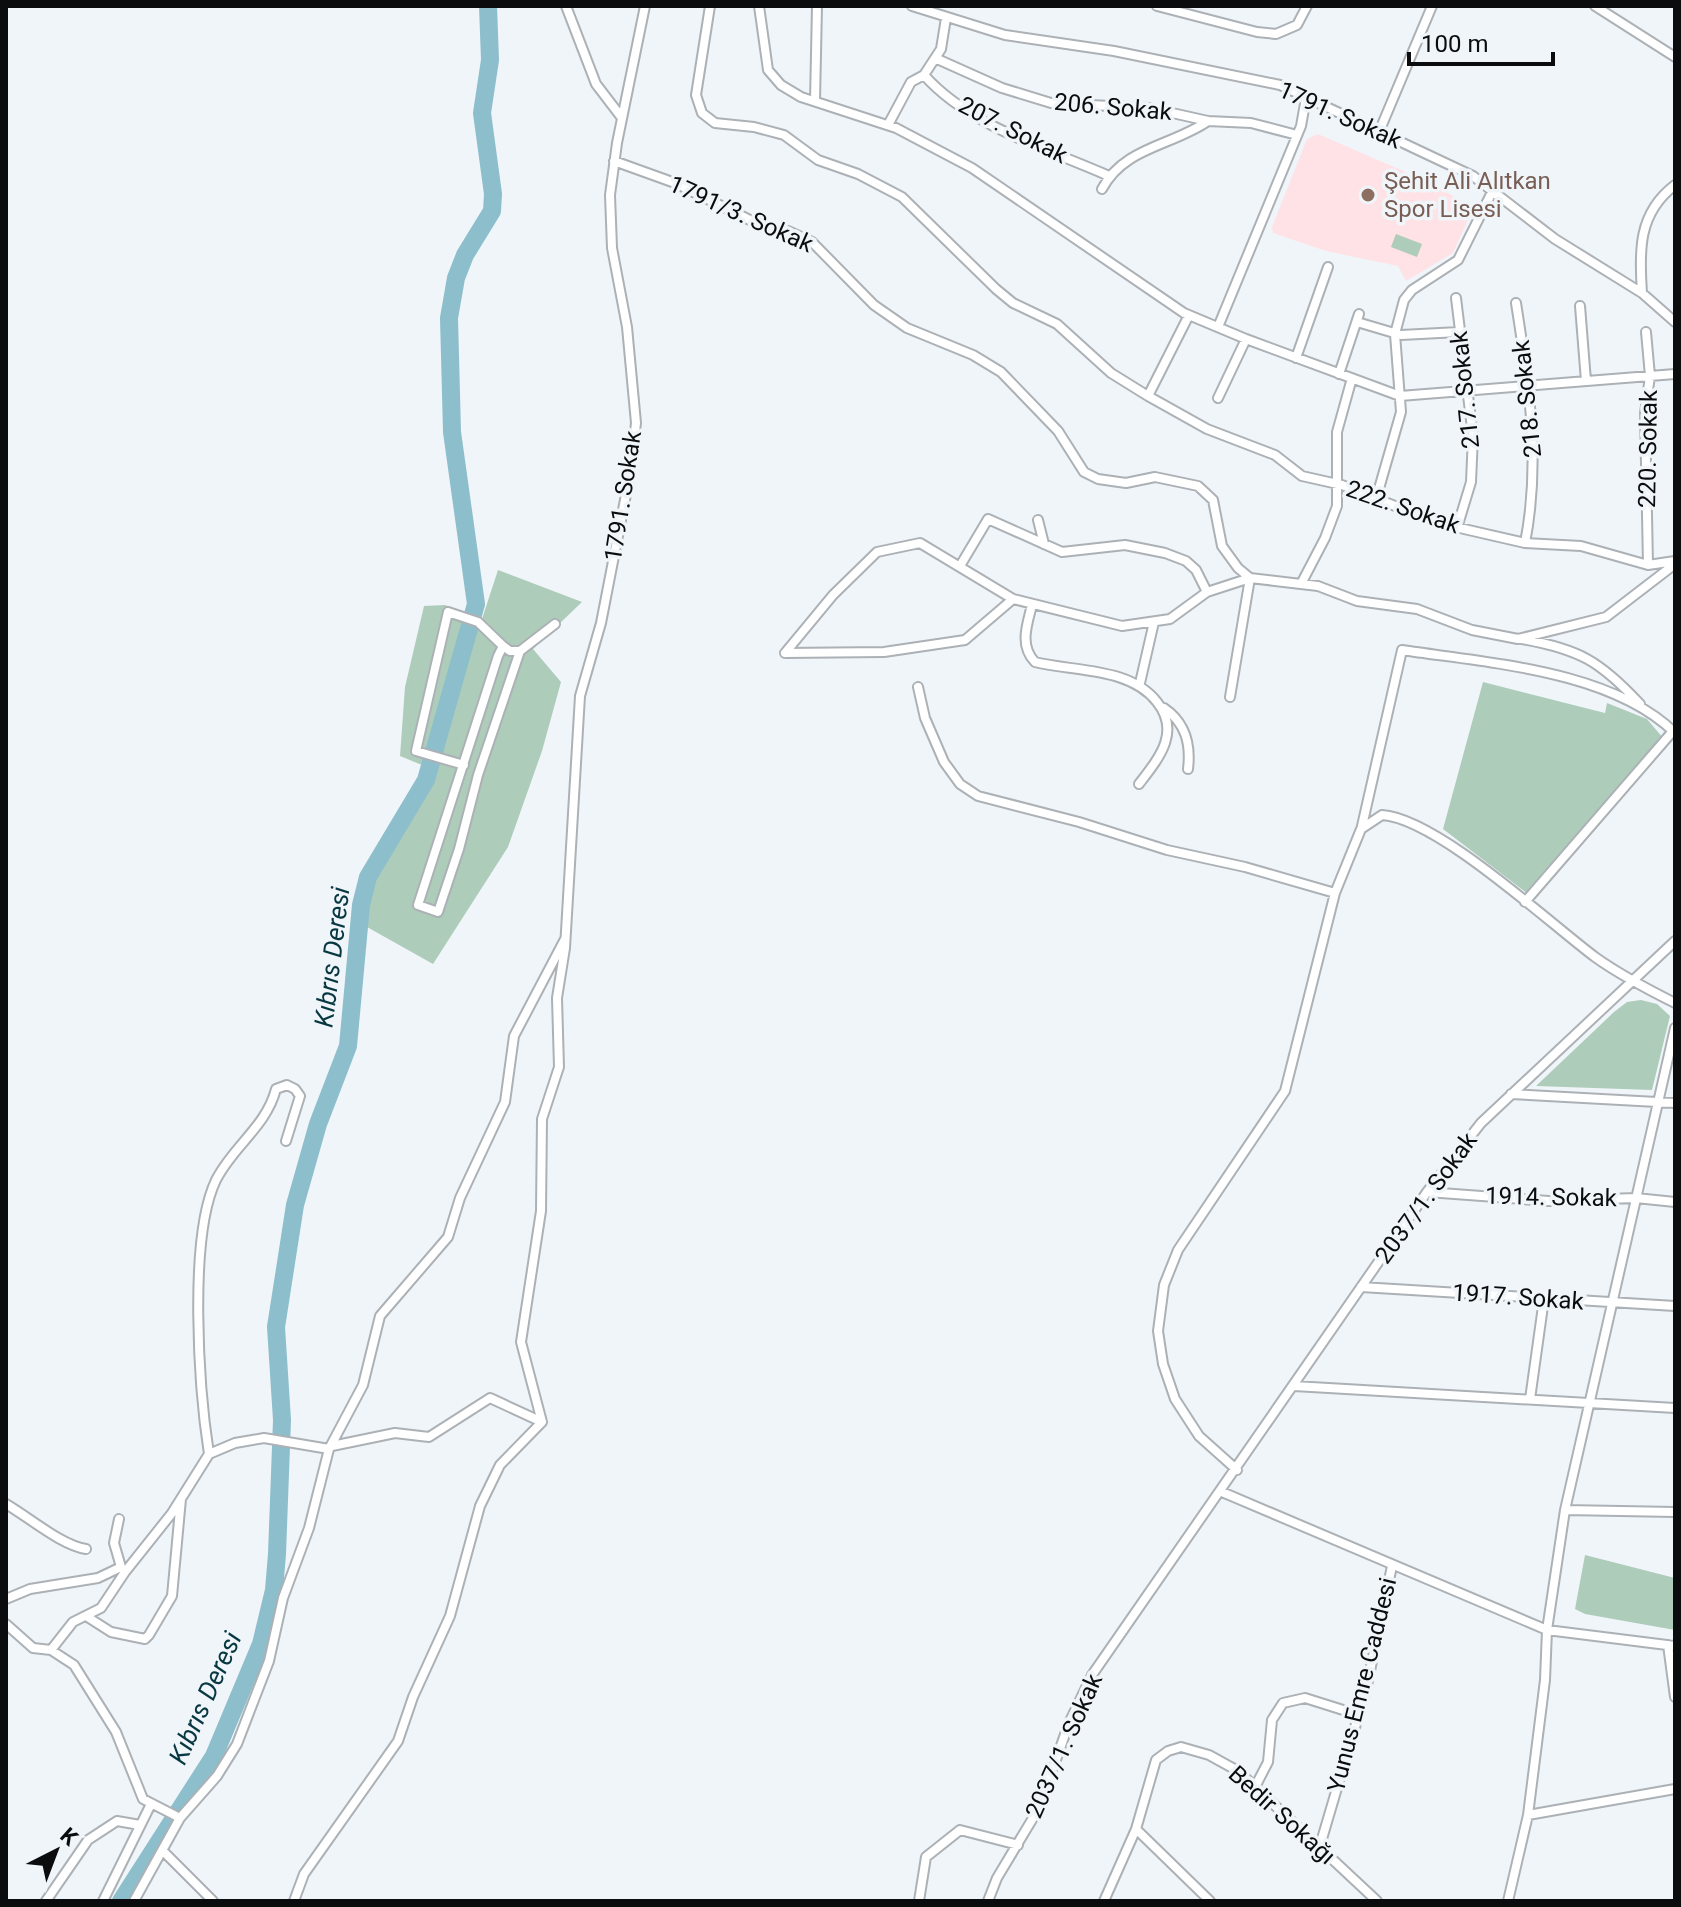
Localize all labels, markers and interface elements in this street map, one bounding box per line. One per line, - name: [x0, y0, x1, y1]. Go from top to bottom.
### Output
- scale bar: [1409, 16, 1553, 66]
- text: 100 m: [1421, 30, 1488, 58]
- street label: 1791. Sokak: [1274, 75, 1407, 155]
- street label: 206. Sokak: [1053, 88, 1174, 126]
- street label: 207. Sokak: [954, 91, 1073, 170]
- place label: Şehit Ali Alıtkan Spor Lisesi: [1384, 167, 1551, 223]
- street label: 1791/3. Sokak: [665, 170, 818, 259]
- marker: Şehit Ali Alıtkan Spor Lisesi: [1359, 186, 1377, 204]
- street label: 217. Sokak: [1445, 329, 1485, 450]
- street label: 218. Sokak: [1507, 338, 1547, 459]
- street label: 220. Sokak: [1633, 389, 1663, 508]
- street label: 1791. Sokak: [599, 428, 647, 563]
- street label: 222. Sokak: [1343, 475, 1464, 540]
- water label: Kıbrıs Deresi: [309, 884, 356, 1029]
- street label: 2037/1. Sokak: [1369, 1126, 1483, 1269]
- street label: 1914. Sokak: [1485, 1182, 1618, 1212]
- street label: 1917. Sokak: [1451, 1278, 1585, 1316]
- street label: Yunus Emre Caddesi: [1322, 1575, 1402, 1795]
- water label: Kıbrıs Deresi: [163, 1627, 248, 1769]
- street label: 2037/1. Sokak: [1020, 1669, 1109, 1822]
- street label: Bedir Sokağı: [1223, 1760, 1341, 1870]
- north arrow: [16, 1811, 96, 1891]
- text: K: [55, 1823, 83, 1851]

